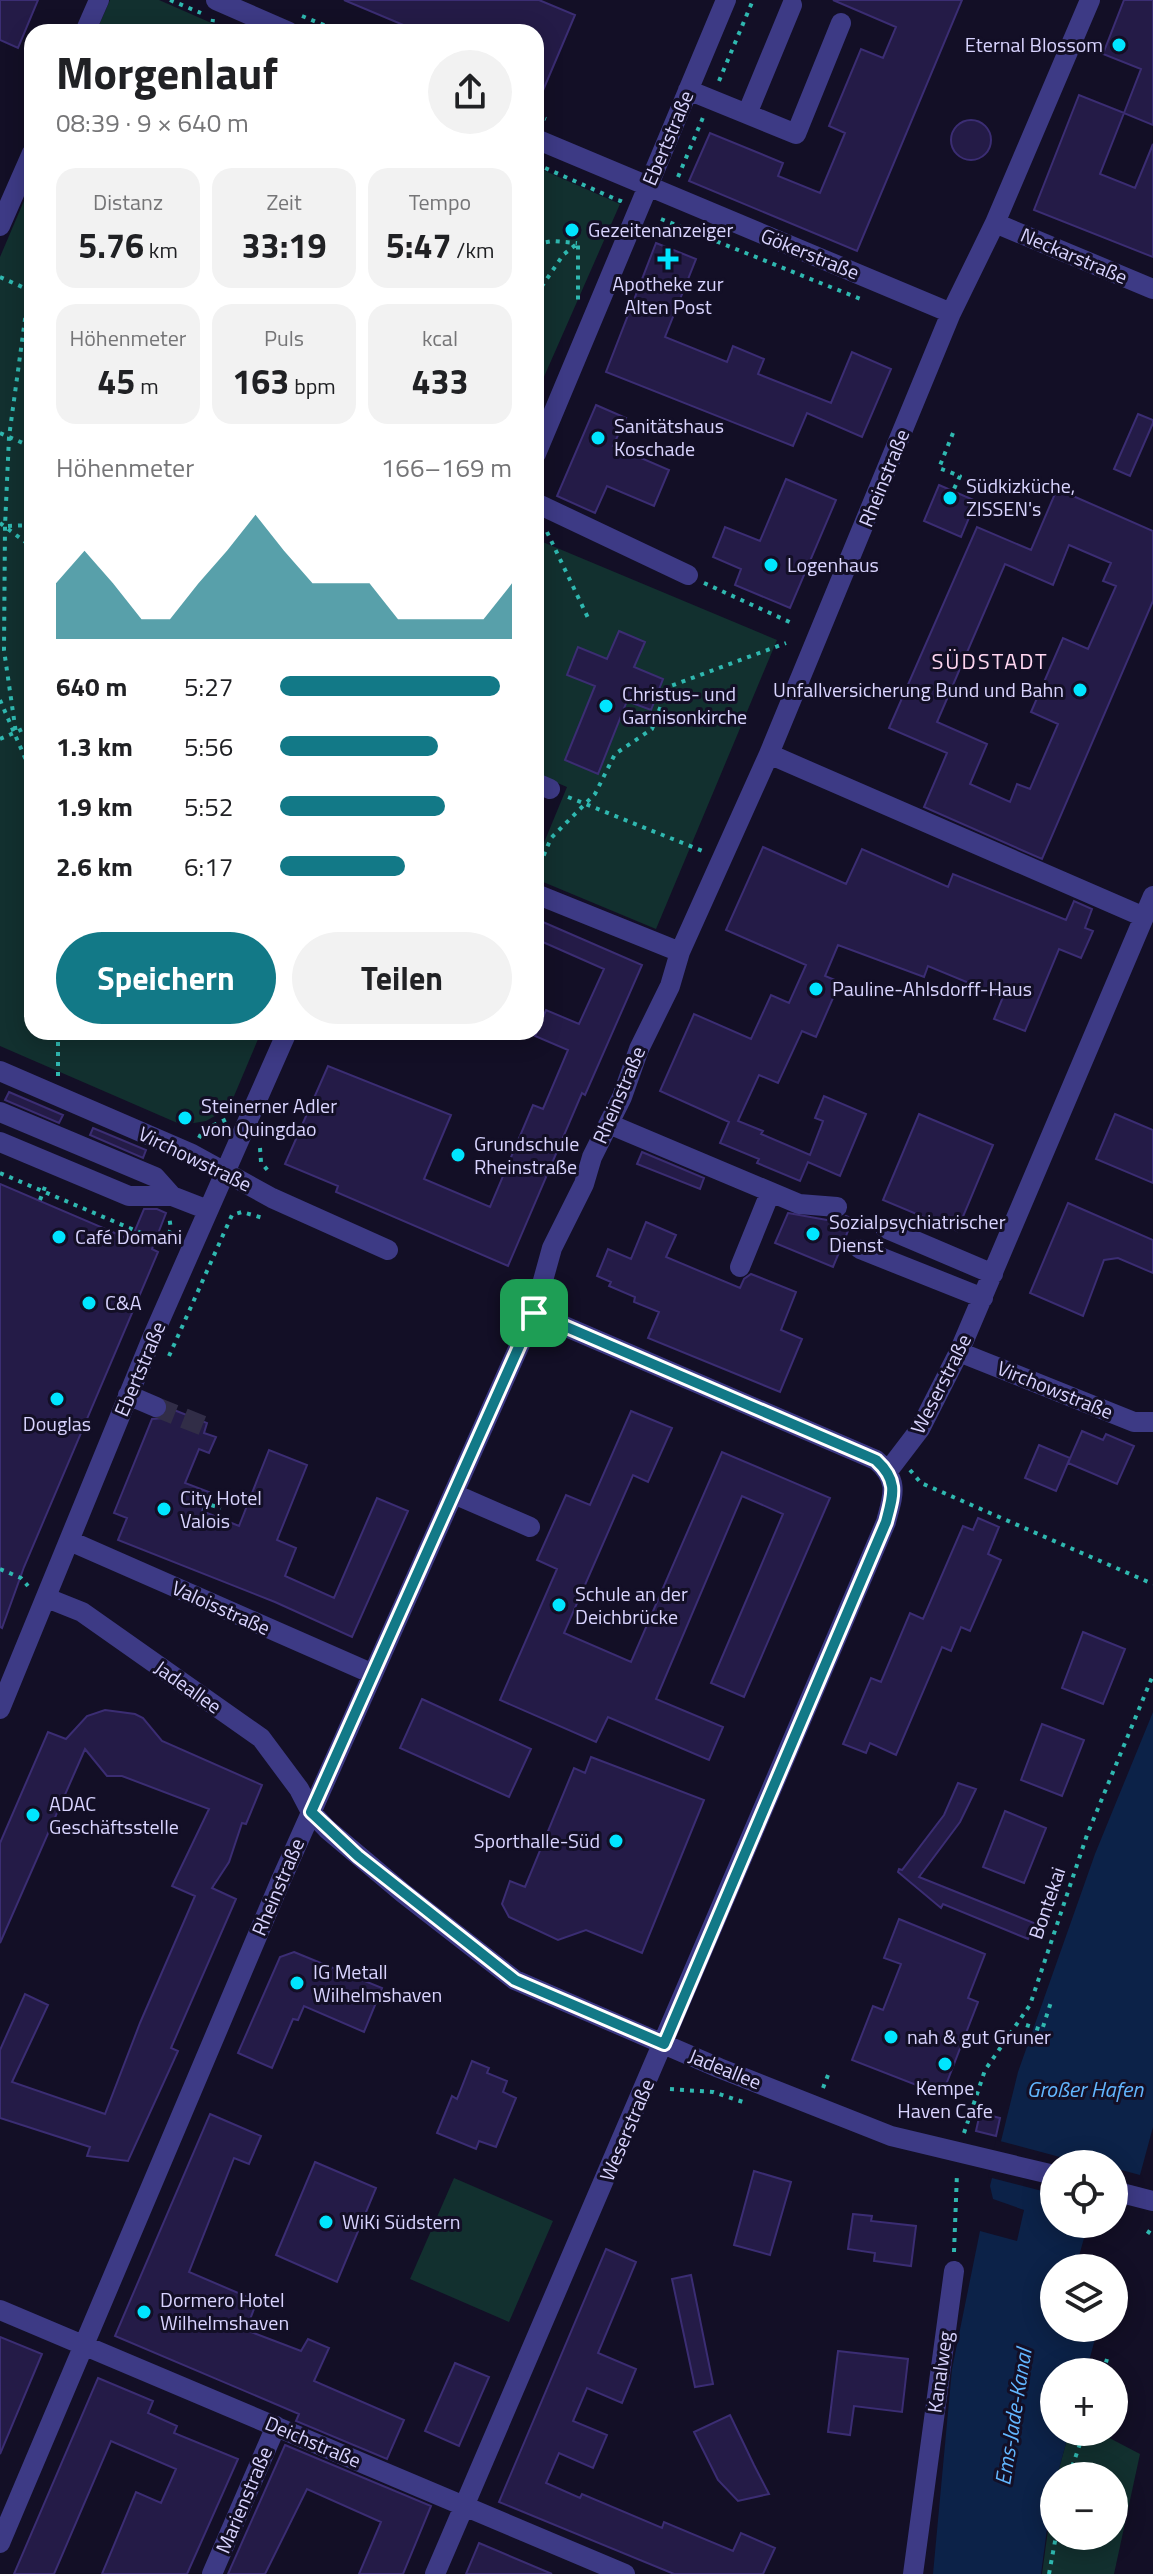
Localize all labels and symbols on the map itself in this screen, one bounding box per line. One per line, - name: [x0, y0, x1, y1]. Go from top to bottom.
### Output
- place label: Eternal Blossom: [965, 29, 1103, 60]
- marker: Eternal Blossom: [1110, 36, 1128, 54]
- street label: Ebertstraße: [634, 86, 701, 190]
- place label: Gezeitenanzeiger: [588, 214, 733, 245]
- street label: Neckarstraße: [1016, 219, 1133, 292]
- street label: Gökerstraße: [756, 220, 864, 287]
- marker: Gezeitenanzeiger: [563, 221, 581, 239]
- marker: Apotheke zur Alten Post: [659, 250, 677, 268]
- place label: Apotheke zur Alten Post: [612, 268, 724, 322]
- place label: Sanitätshaus Koschade: [614, 410, 724, 464]
- street label: Rheinstraße: [850, 424, 917, 531]
- marker: Sanitätshaus Koschade: [589, 429, 607, 447]
- place label: Südkizküche, ZISSEN's: [966, 470, 1075, 524]
- marker: Südkizküche, ZISSEN's: [941, 489, 959, 507]
- place label: Logenhaus: [787, 549, 879, 580]
- marker: Logenhaus: [762, 556, 780, 574]
- district label: SÜDSTADT: [931, 644, 1049, 678]
- place label: Unfallversicherung Bund und Bahn: [773, 674, 1064, 705]
- place label: Christus- und Garnisonkirche: [622, 678, 747, 732]
- marker: Unfallversicherung Bund und Bahn: [1071, 681, 1089, 699]
- marker: Christus- und Garnisonkirche: [597, 697, 615, 715]
- place label: Pauline-Ahlsdorff-Haus: [832, 973, 1032, 1004]
- marker: Pauline-Ahlsdorff-Haus: [807, 980, 825, 998]
- street label: Rheinstraße: [584, 1041, 653, 1148]
- place label: Steinerner Adler von Quingdao: [201, 1090, 337, 1144]
- marker: Steinerner Adler von Quingdao: [176, 1109, 194, 1127]
- street label: Virchowstraße: [133, 1118, 257, 1199]
- place label: Grundschule Rheinstraße: [474, 1128, 579, 1182]
- marker: Grundschule Rheinstraße: [449, 1146, 467, 1164]
- place label: Sozialpsychiatrischer Dienst: [829, 1206, 1006, 1260]
- place label: Café Domani: [75, 1221, 182, 1252]
- marker: Sozialpsychiatrischer Dienst: [804, 1225, 822, 1243]
- marker: Café Domani: [50, 1228, 68, 1246]
- pin: [500, 1279, 568, 1347]
- place label: C&A: [105, 1287, 142, 1318]
- marker: C&A: [80, 1294, 98, 1312]
- street label: Ebertstraße: [106, 1317, 173, 1421]
- street label: Weserstraße: [902, 1328, 979, 1439]
- street label: Virchowstraße: [993, 1352, 1118, 1427]
- marker: Douglas: [48, 1390, 66, 1408]
- place label: Douglas: [23, 1408, 91, 1439]
- place label: City Hotel Valois: [180, 1482, 262, 1536]
- marker: City Hotel Valois: [155, 1500, 173, 1518]
- street label: Valoisstraße: [167, 1572, 275, 1643]
- place label: Schule an der Deichbrücke: [575, 1578, 688, 1632]
- marker: Schule an der Deichbrücke: [550, 1596, 568, 1614]
- street label: Jadeallee: [148, 1652, 228, 1721]
- place label: ADAC Geschäftsstelle: [49, 1788, 179, 1842]
- marker: ADAC Geschäftsstelle: [24, 1806, 42, 1824]
- place label: Sporthalle-Süd: [474, 1825, 600, 1856]
- marker: Sporthalle-Süd: [607, 1832, 625, 1850]
- street label: Rheinstraße: [243, 1833, 312, 1940]
- street label: Bontekai: [1020, 1863, 1073, 1943]
- place label: IG Metall Wilhelmshaven: [313, 1956, 442, 2010]
- marker: IG Metall Wilhelmshaven: [288, 1974, 306, 1992]
- place label: nah & gut Gruner: [907, 2021, 1051, 2052]
- marker: nah & gut Gruner: [882, 2028, 900, 2046]
- street label: Jadeallee: [684, 2040, 766, 2097]
- marker: Kempe Haven Cafe: [936, 2055, 954, 2073]
- place label: Kempe Haven Cafe: [897, 2072, 993, 2126]
- water label: Großer Hafen: [1027, 2072, 1144, 2106]
- street label: Weserstraße: [591, 2074, 662, 2186]
- place label: WiKi Südstern: [342, 2206, 460, 2237]
- marker: WiKi Südstern: [317, 2213, 335, 2231]
- place label: Dormero Hotel Wilhelmshaven: [160, 2284, 289, 2338]
- marker: Dormero Hotel Wilhelmshaven: [135, 2303, 153, 2321]
- street label: Kanalweg: [918, 2329, 961, 2415]
- water label: Ems-Jade-Kanal: [985, 2344, 1041, 2488]
- street label: Deichstraße: [260, 2407, 366, 2476]
- street label: Marienstraße: [207, 2441, 280, 2558]

